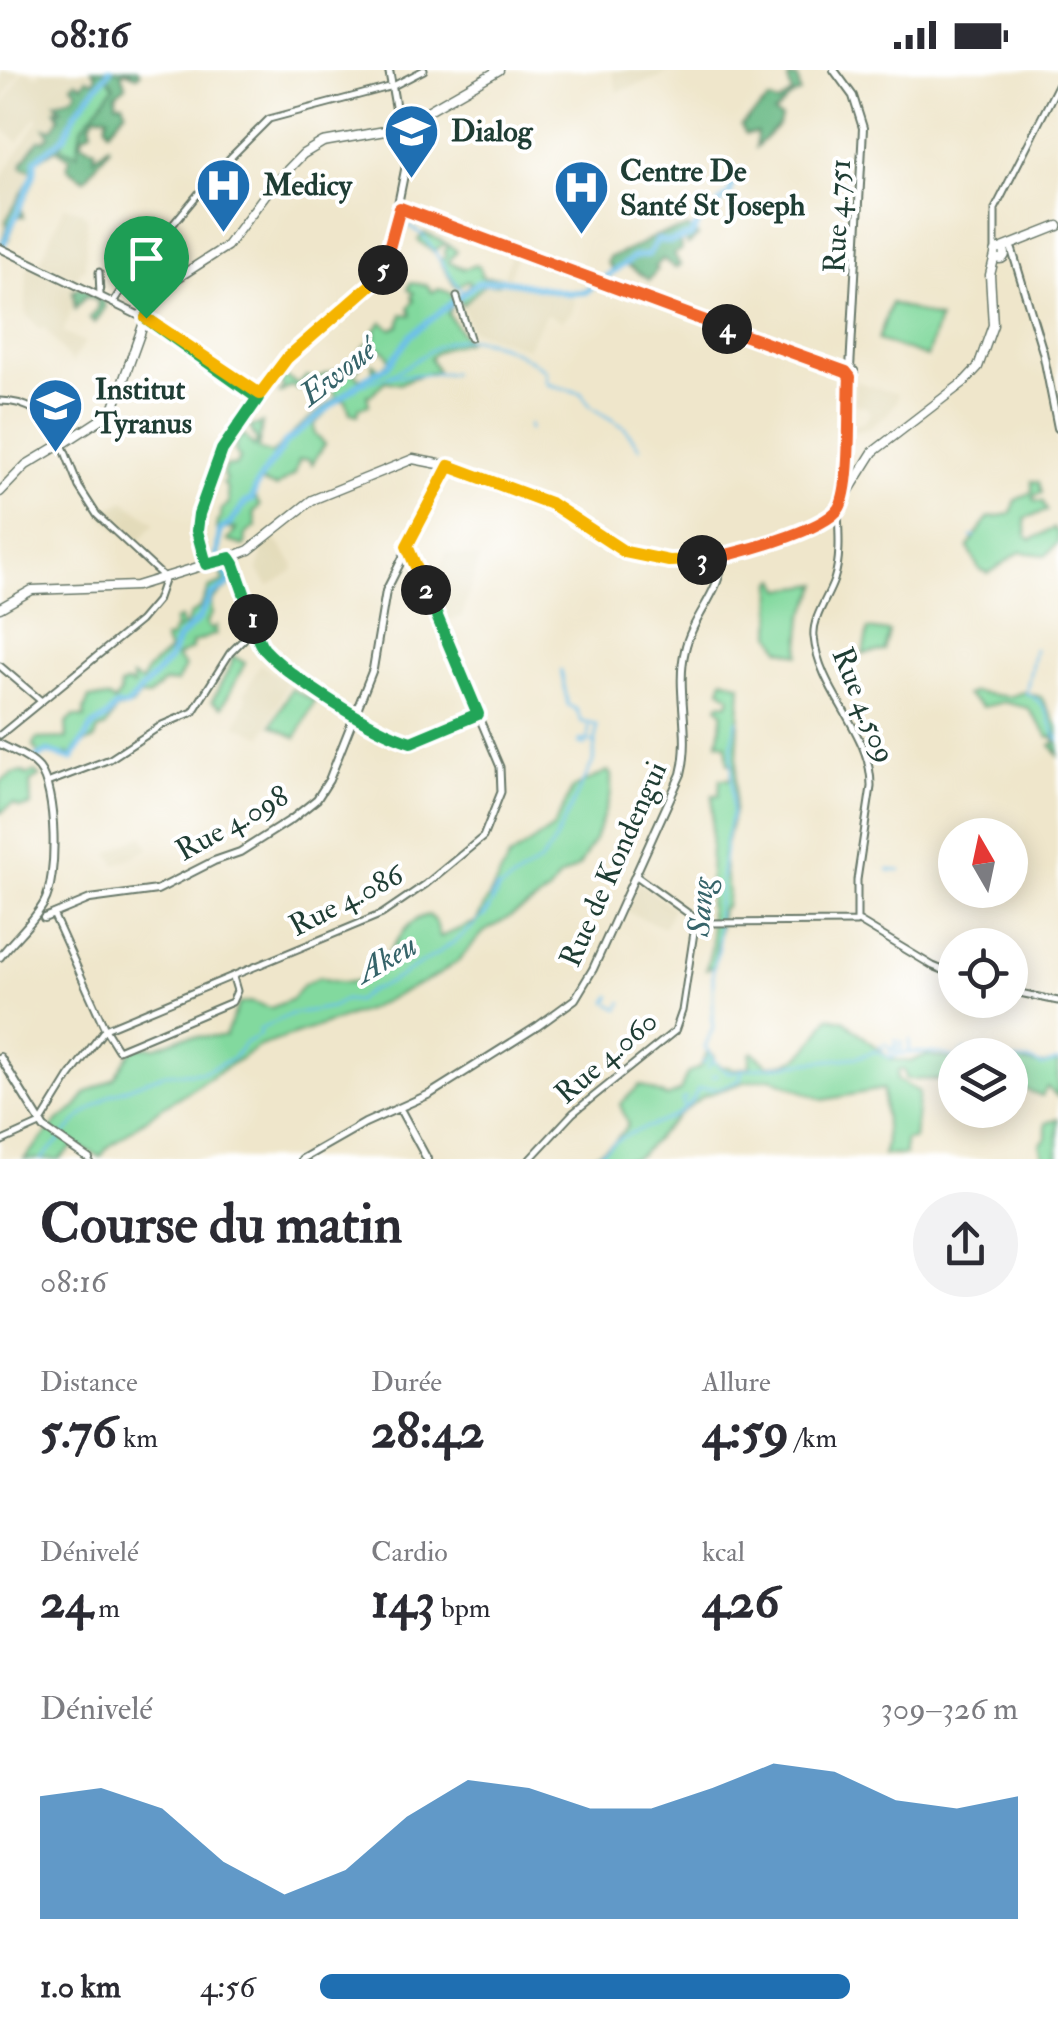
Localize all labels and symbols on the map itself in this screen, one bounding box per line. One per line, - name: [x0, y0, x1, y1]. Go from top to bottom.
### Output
- school or university icon: Dialog: [382, 101, 442, 180]
- place label: Dialog: [451, 113, 534, 150]
- place label: Centre De Santé St Joseph: [620, 153, 805, 224]
- hospital icon: Medicy: [194, 155, 254, 234]
- hospital icon: Centre De Santé St Joseph: [551, 158, 611, 237]
- street label: Rue 4.751: [816, 158, 859, 274]
- place label: Medicy: [262, 167, 354, 204]
- pin: [104, 216, 189, 319]
- pin: 5: [358, 245, 408, 295]
- pin: 4: [702, 304, 752, 354]
- water label: Ewoué: [290, 327, 388, 416]
- place label: Institut Tyranus: [94, 371, 192, 442]
- school or university icon: Institut Tyranus: [26, 376, 86, 455]
- pin: 3: [677, 535, 727, 585]
- pin: 2: [401, 565, 451, 615]
- pin: 1: [228, 594, 278, 644]
- street label: Rue 4.509: [824, 642, 903, 768]
- street label: Rue de Kondengui: [552, 756, 675, 973]
- street label: Rue 4.098: [169, 777, 295, 869]
- north arrow: [938, 818, 1028, 908]
- street label: Rue 4.086: [283, 855, 411, 945]
- water label: Sang: [679, 874, 723, 939]
- water label: Akeu: [346, 926, 424, 994]
- street label: Rue 4.060: [547, 1003, 665, 1112]

